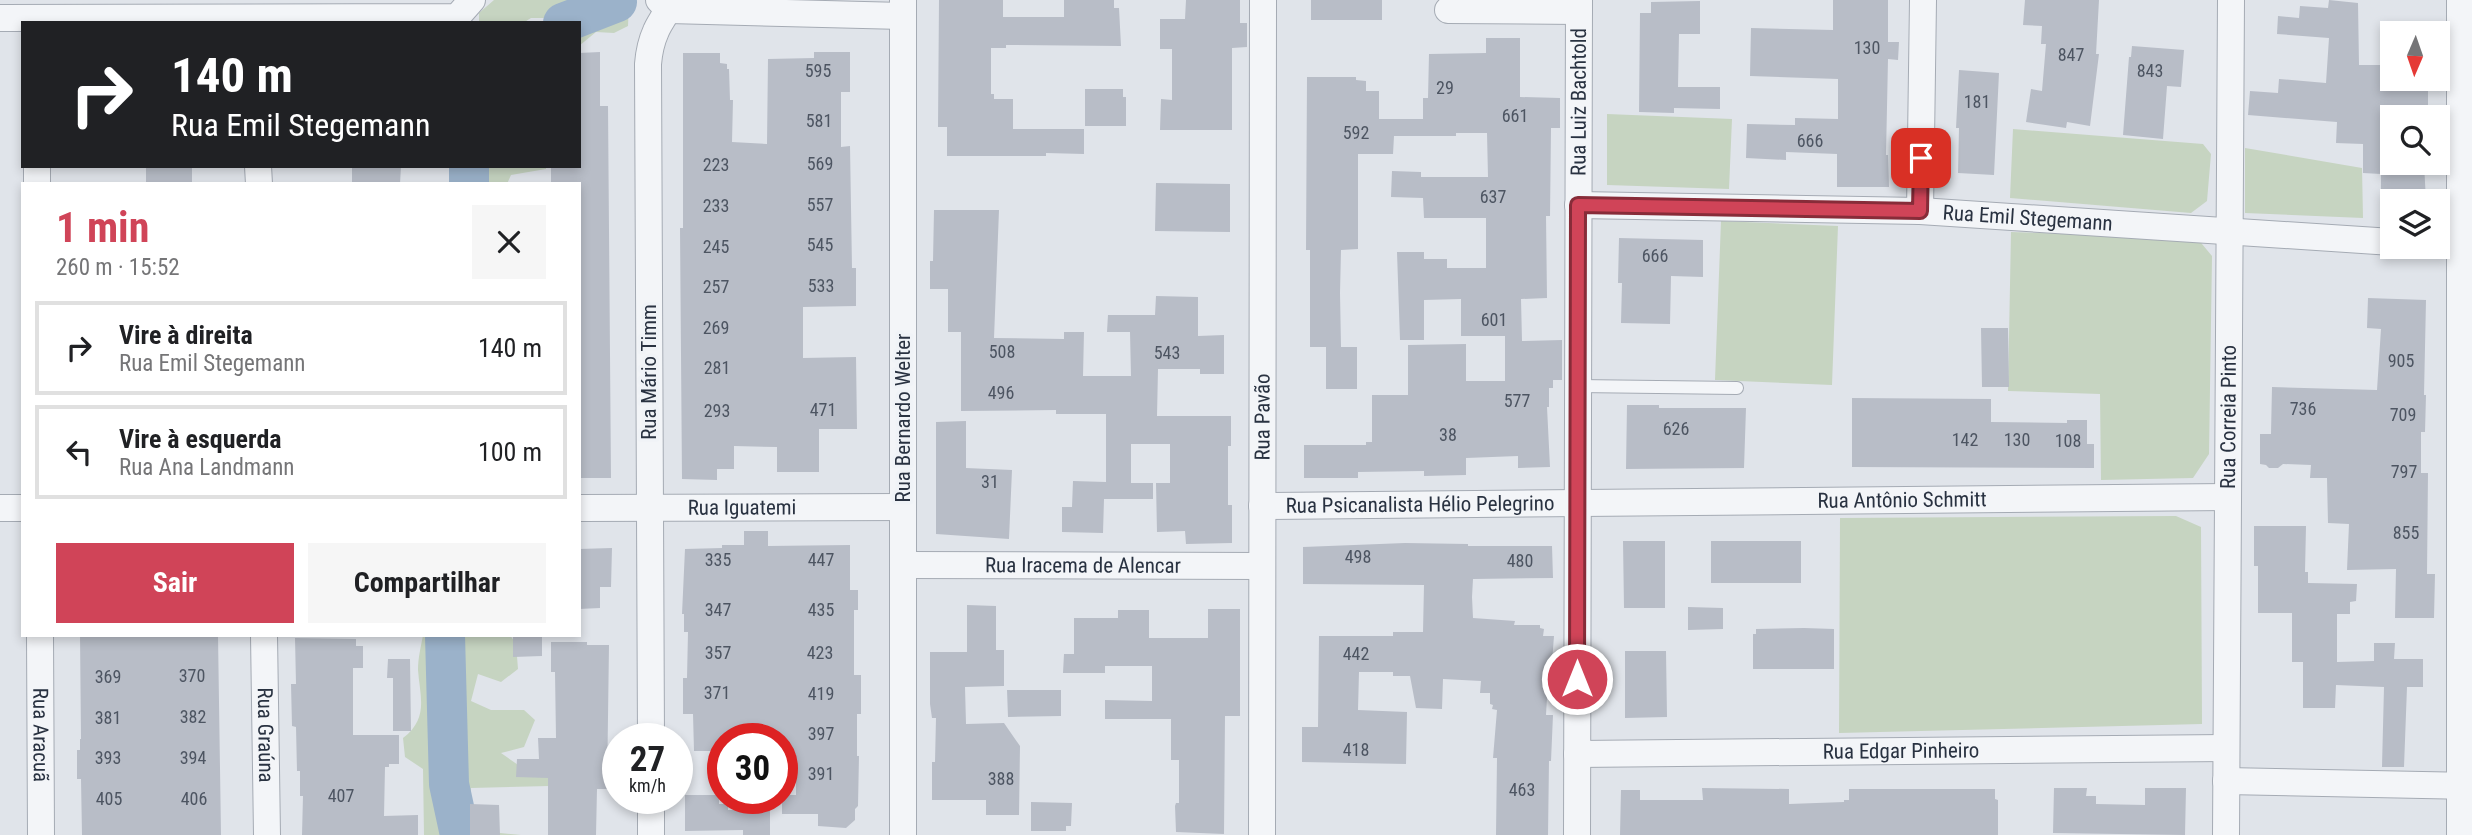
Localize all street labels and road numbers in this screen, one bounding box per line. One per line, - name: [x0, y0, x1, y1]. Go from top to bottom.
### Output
- street label: Rua Luiz Bachtold: [1567, 28, 1591, 176]
- street label: Rua Emil Stegemann: [1942, 201, 2113, 236]
- street label: Rua Mário Timm: [637, 304, 661, 440]
- street label: Rua Bernardo Welter: [891, 334, 915, 502]
- street label: Rua Correia Pinto: [2216, 345, 2241, 489]
- street label: Rua Pavão: [1250, 373, 1275, 461]
- street label: Rua Antônio Schmitt: [1817, 487, 1987, 513]
- street label: Rua Psicanalista Hélio Pelegrino: [1285, 491, 1555, 518]
- street label: Rua Iguatemi: [688, 495, 796, 520]
- street label: Rua Iracema de Alencar: [985, 553, 1181, 578]
- street label: Rua Graúna: [253, 687, 278, 783]
- street label: Rua Aracuã: [28, 688, 53, 782]
- street label: Rua Edgar Pinheiro: [1823, 738, 1979, 764]

